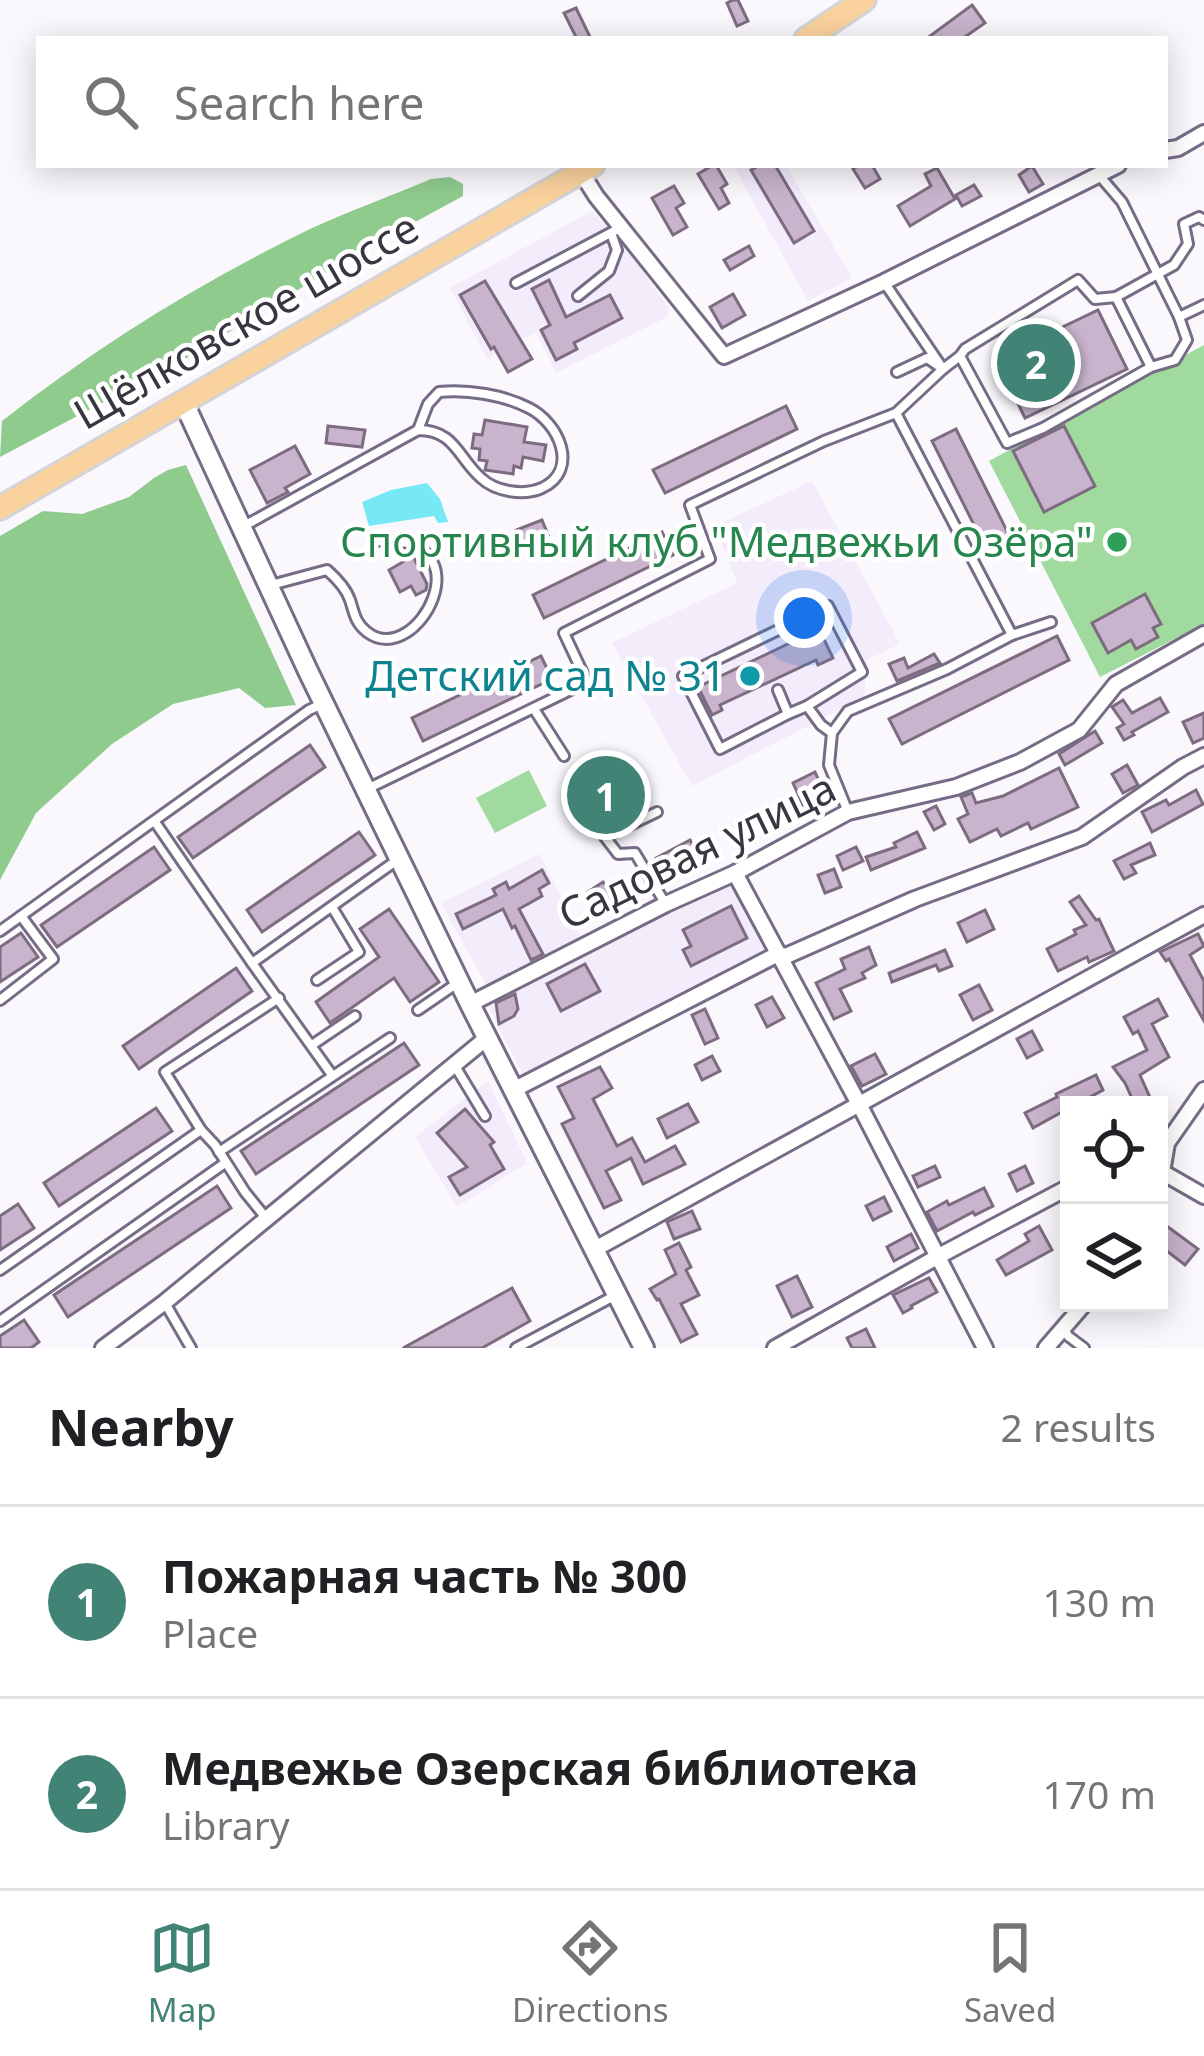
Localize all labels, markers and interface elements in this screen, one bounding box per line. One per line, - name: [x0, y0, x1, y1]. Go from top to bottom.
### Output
- search box: [36, 36, 1168, 168]
- icon: search: [78, 69, 144, 135]
- text: Search here: [174, 72, 424, 133]
- street label: Щёлковское шоссе: [63, 198, 428, 441]
- pin: 2: [997, 318, 1075, 408]
- place label: Спортивный клуб "Медвежьи Озёра": [340, 512, 1093, 569]
- marker: Спортивный клуб "Медвежьи Озёра": [1104, 529, 1130, 555]
- your location: [774, 588, 834, 648]
- place label: Детский сад № 31: [365, 646, 726, 703]
- marker: Детский сад № 31: [737, 663, 763, 689]
- pin: 1: [567, 750, 645, 840]
- street label: Садовая улица: [548, 758, 845, 941]
- map controls: [1060, 1096, 1168, 1312]
- button: locate: [1060, 1096, 1168, 1204]
- button: layers: [1060, 1204, 1168, 1312]
- text: Nearby: [48, 1391, 234, 1461]
- text: 2 results: [1001, 1400, 1156, 1453]
- text: Пожарная часть № 300: [162, 1545, 687, 1606]
- text: 1: [76, 1575, 98, 1628]
- text: 130 m: [1042, 1575, 1156, 1628]
- text: Place: [162, 1606, 258, 1659]
- text: Медвежье Озерская библиотека: [162, 1737, 918, 1798]
- text: 2: [76, 1767, 98, 1820]
- text: 170 m: [1042, 1767, 1156, 1820]
- text: Library: [162, 1798, 290, 1851]
- tab: Map: [148, 1915, 216, 2032]
- tab: Directions: [512, 1915, 669, 2032]
- tab: Saved: [964, 1915, 1056, 2032]

